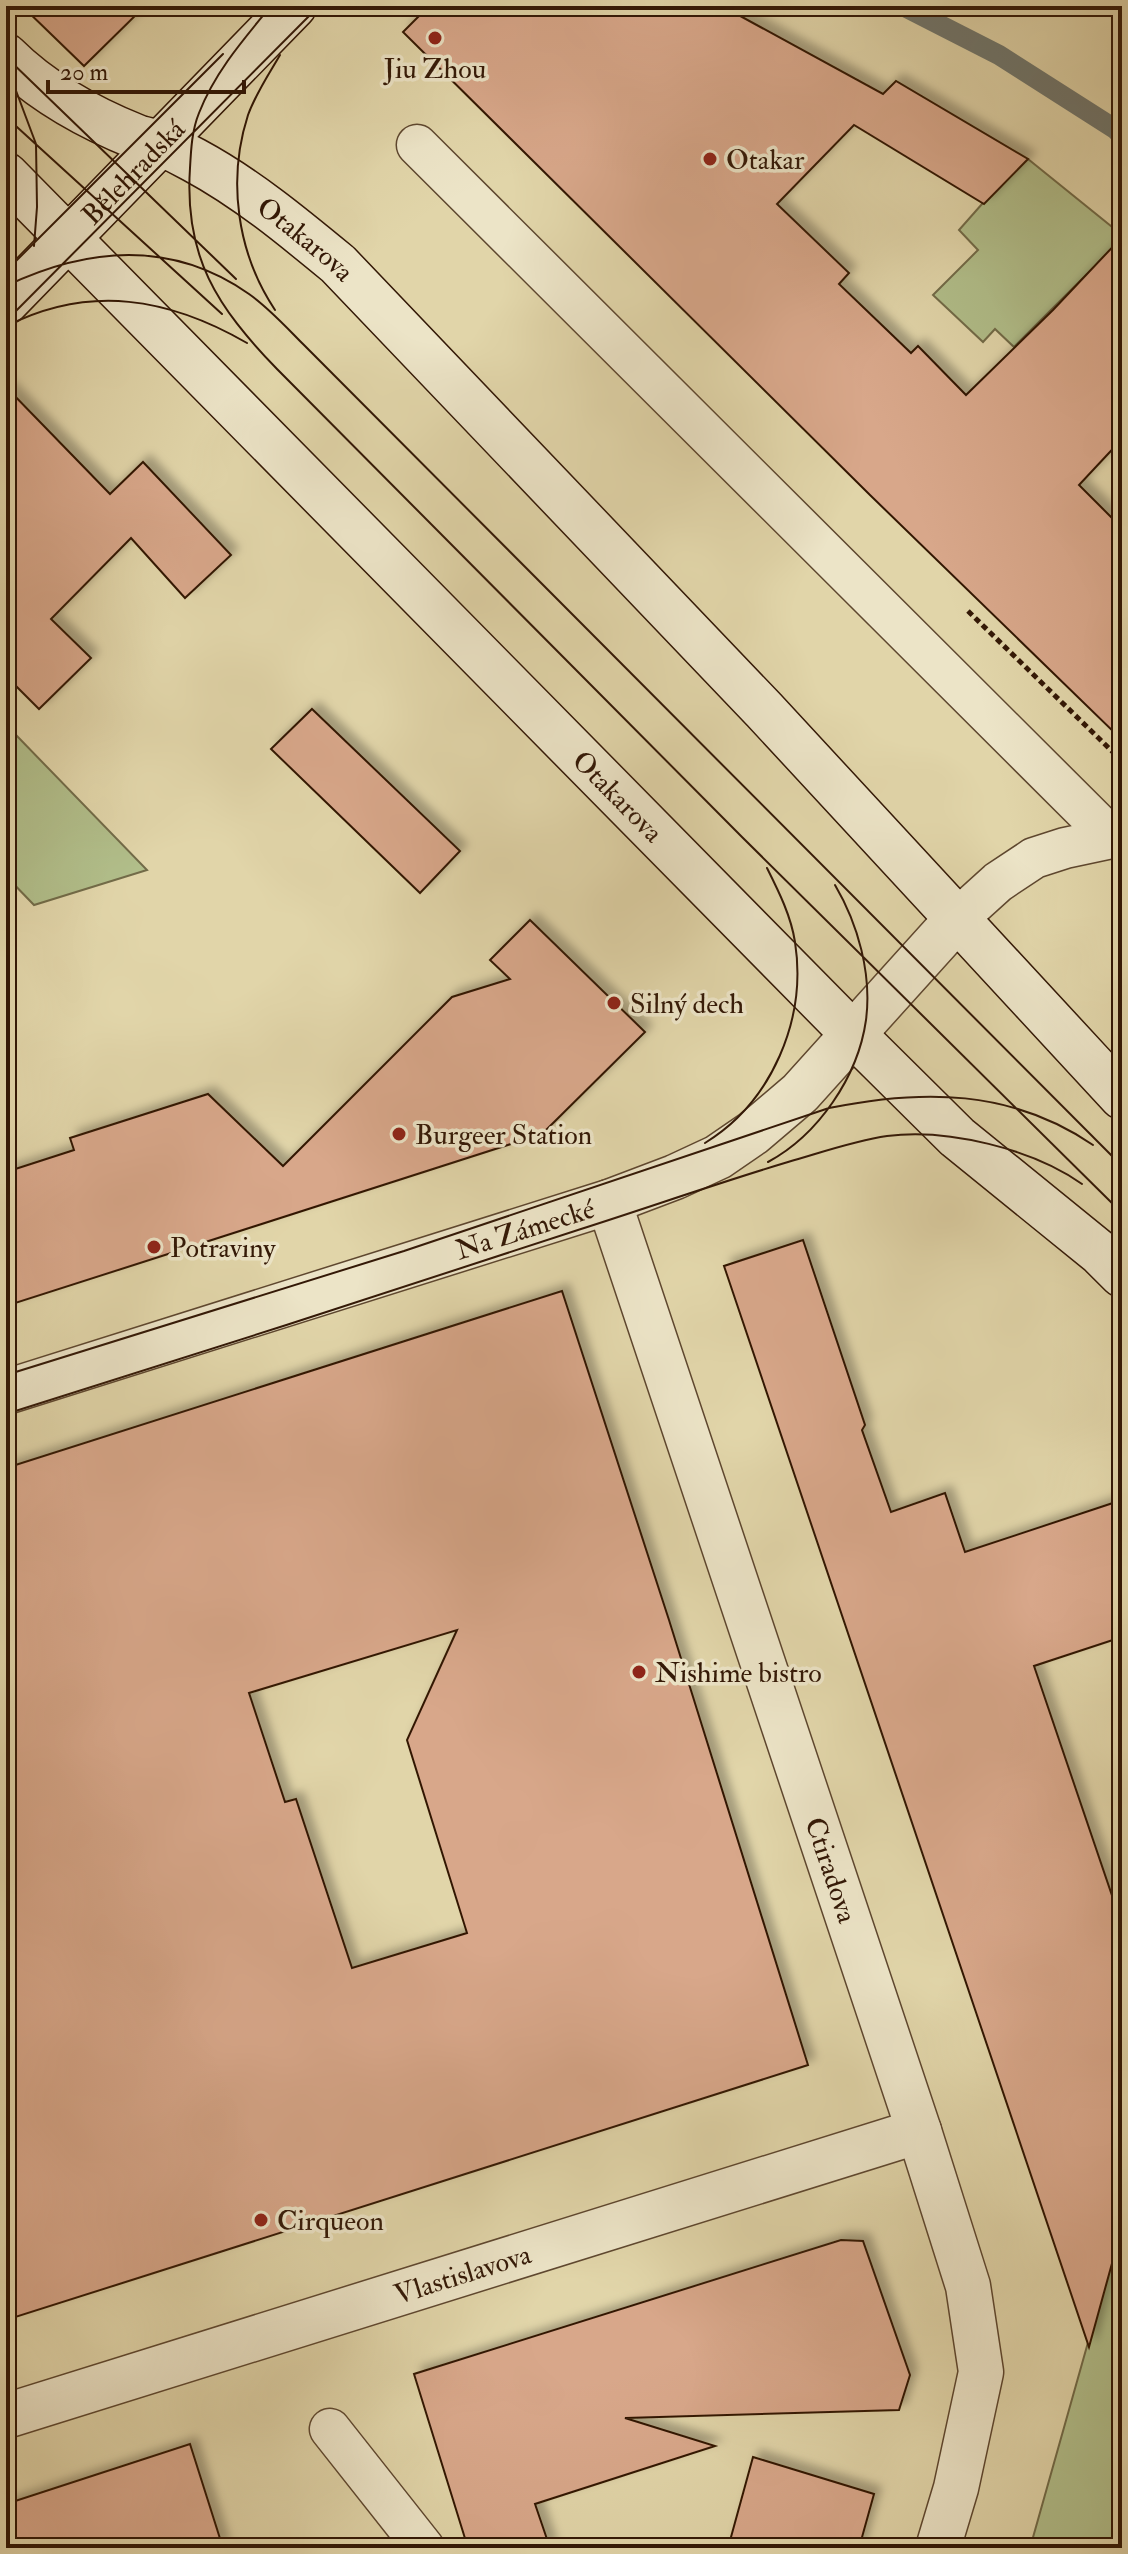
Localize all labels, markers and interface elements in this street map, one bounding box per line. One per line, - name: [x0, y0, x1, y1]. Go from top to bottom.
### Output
- marker: Jiu Zhou: [426, 29, 444, 47]
- scale bar: [48, 44, 244, 94]
- place label: Jiu Zhou: [383, 52, 486, 87]
- text: 20 m: [60, 57, 109, 88]
- street label: Bělehradská: [75, 112, 193, 233]
- place label: Otakar: [726, 143, 805, 178]
- marker: Otakar: [701, 150, 719, 168]
- street label: Otakarova: [250, 190, 362, 290]
- street label: Otakarova: [564, 744, 670, 851]
- place label: Silný dech: [630, 987, 744, 1022]
- marker: Silný dech: [605, 994, 623, 1012]
- place label: Burgeer Station: [415, 1118, 592, 1153]
- marker: Burgeer Station: [390, 1125, 408, 1143]
- street label: Na Zámecké: [452, 1192, 599, 1268]
- place label: Potraviny: [170, 1231, 276, 1266]
- marker: Potraviny: [145, 1238, 163, 1256]
- place label: Nishime bistro: [655, 1656, 822, 1691]
- marker: Nishime bistro: [630, 1663, 648, 1681]
- street label: Ctiradova: [797, 1813, 864, 1928]
- place label: Cirqueon: [277, 2204, 384, 2239]
- marker: Cirqueon: [252, 2211, 270, 2229]
- street label: Vlastislavova: [390, 2237, 536, 2313]

